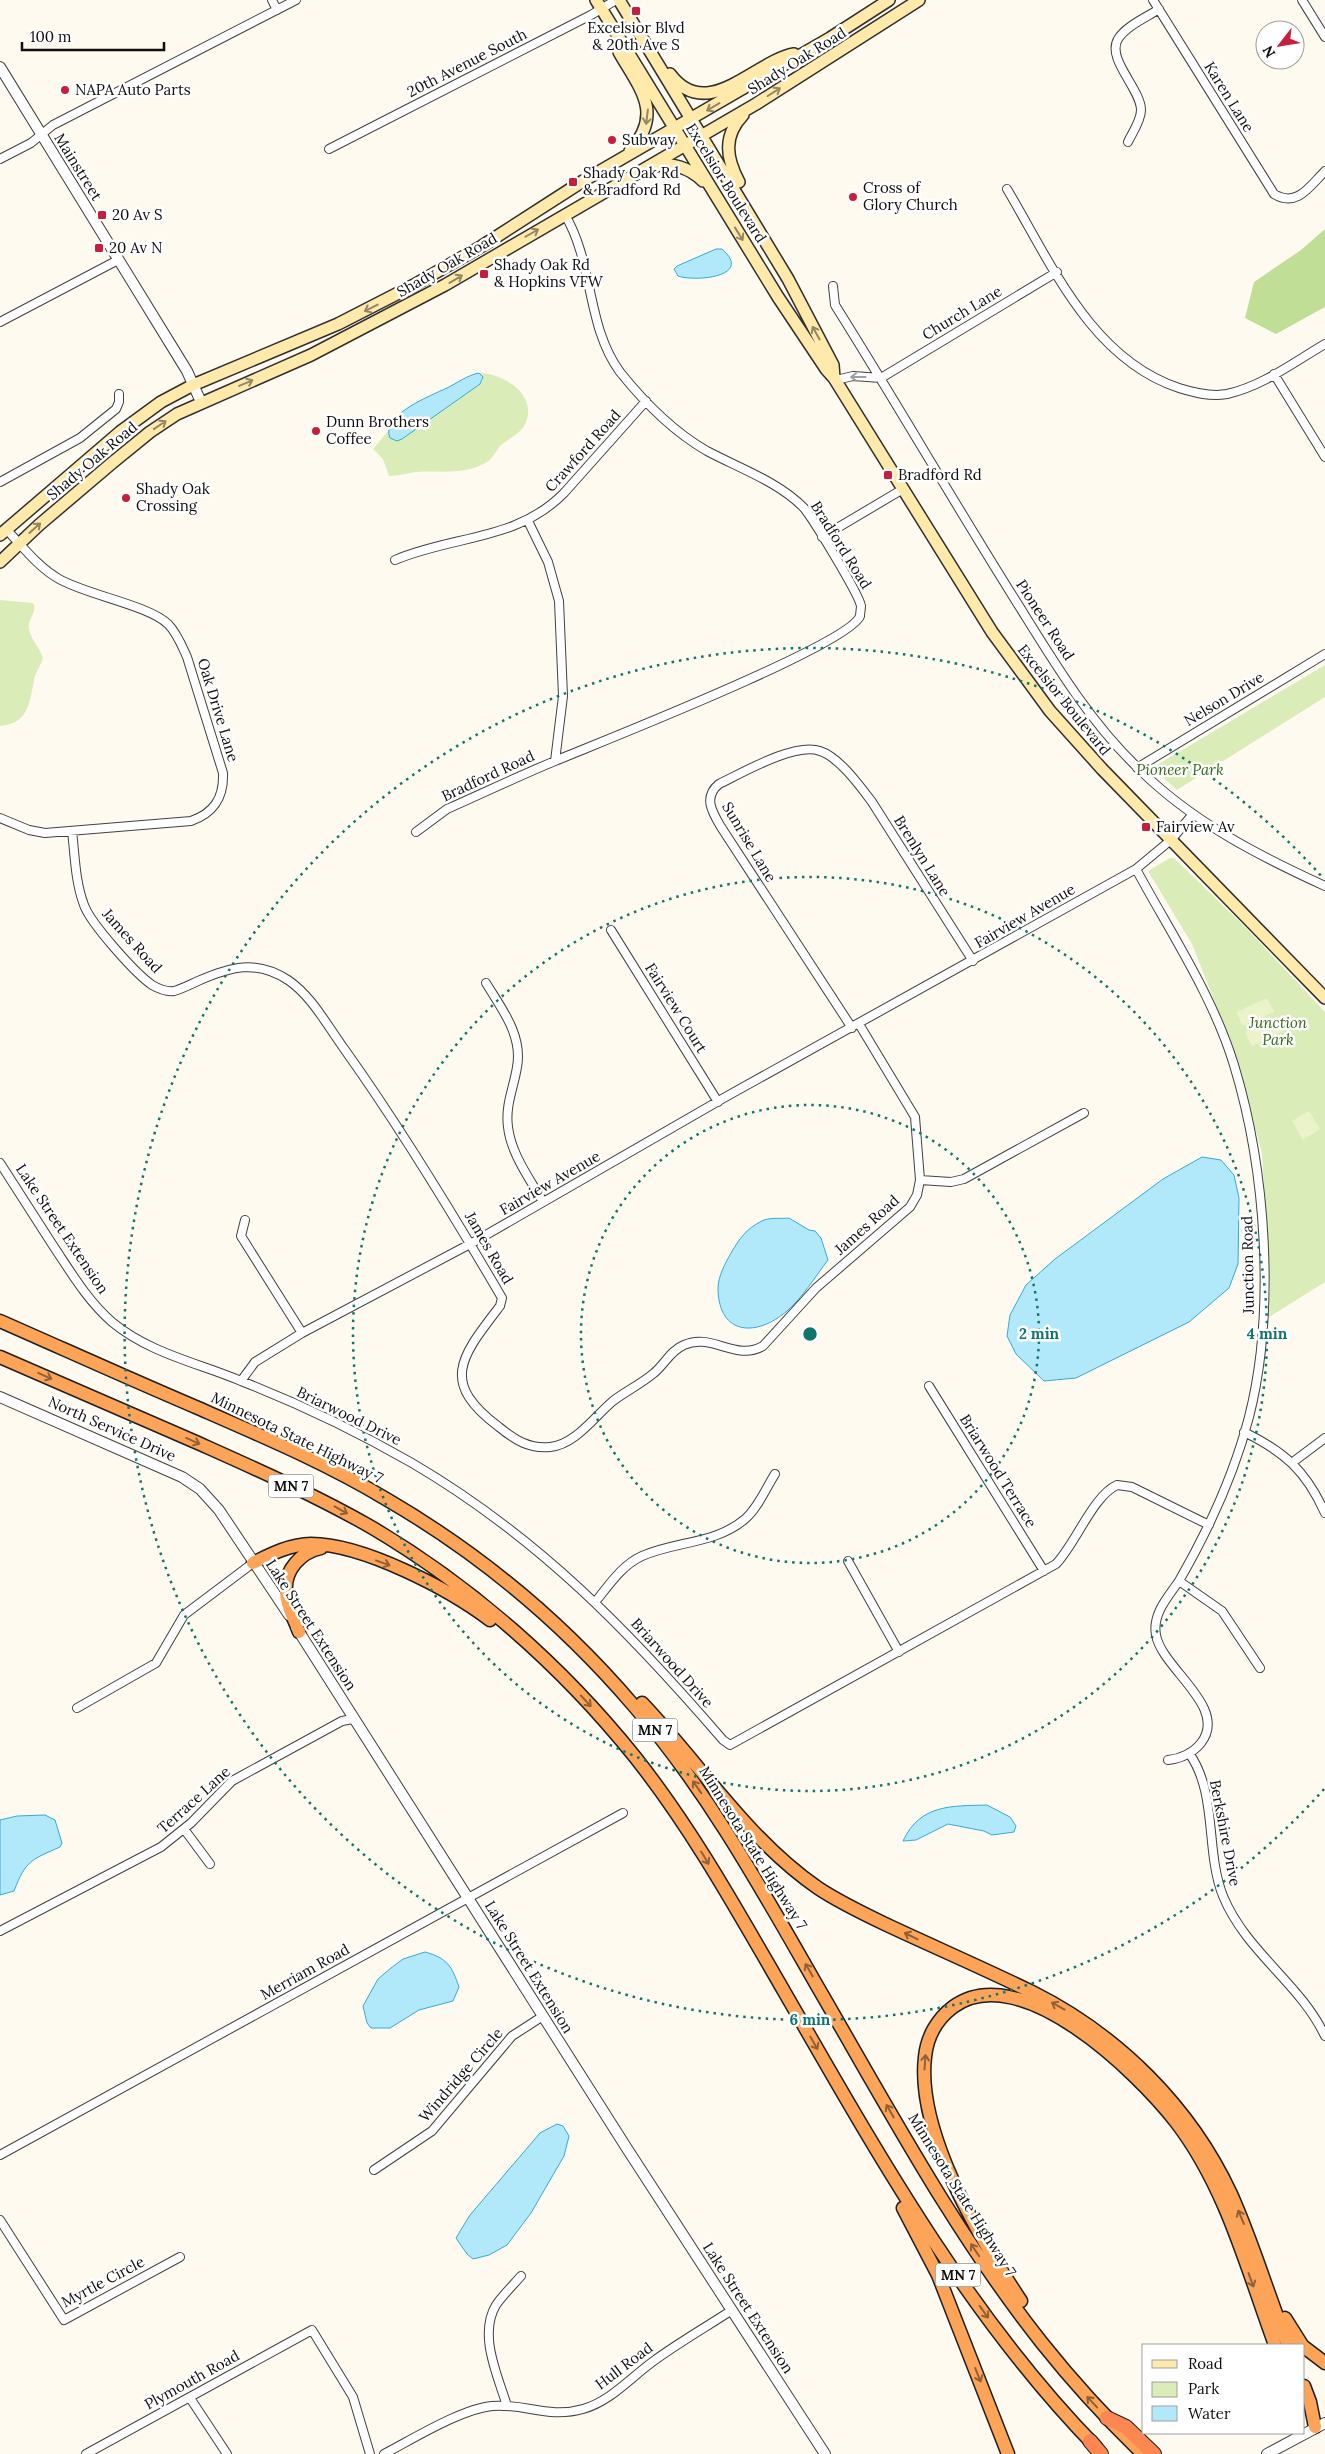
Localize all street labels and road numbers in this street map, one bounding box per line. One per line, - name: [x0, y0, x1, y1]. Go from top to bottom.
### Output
- street label: Shady Oak Road: [744, 23, 849, 98]
- street label: 20th Avenue South: [404, 24, 530, 101]
- street label: Karen Lane: [1200, 58, 1259, 135]
- street label: Excelsior Boulevard: [682, 119, 771, 246]
- street label: Mainstreet: [50, 130, 107, 204]
- street label: Shady Oak Road: [393, 228, 500, 301]
- street label: Church Lane: [918, 281, 1005, 344]
- street label: Crawford Road: [541, 406, 625, 496]
- street label: Shady Oak Road: [43, 417, 141, 504]
- street label: Bradford Road: [807, 497, 876, 592]
- street label: Pioneer Road: [1012, 576, 1079, 664]
- street label: Excelsior Boulevard: [1014, 640, 1115, 759]
- street label: Oak Drive Lane: [194, 656, 243, 764]
- street label: Nelson Drive: [1180, 667, 1267, 730]
- street label: Bradford Road: [438, 746, 537, 805]
- street label: Sunrise Lane: [718, 798, 781, 885]
- street label: Brenlyn Lane: [890, 812, 955, 900]
- street label: Fairview Avenue: [971, 879, 1078, 952]
- street label: James Road: [98, 904, 166, 977]
- street label: Fairview Court: [641, 959, 712, 1056]
- street label: Fairview Avenue: [496, 1146, 603, 1219]
- street label: Lake Street Extension: [12, 1160, 113, 1297]
- street label: James Road: [830, 1191, 903, 1259]
- street label: James Road: [461, 1207, 518, 1287]
- street label: Junction Road: [1237, 1216, 1258, 1315]
- street label: Briarwood Drive: [294, 1382, 405, 1449]
- street label: Minnesota State Highway 7: [208, 1388, 386, 1488]
- street label: North Service Drive: [45, 1392, 179, 1465]
- street label: Briarwood Terrace: [956, 1410, 1041, 1531]
- road number: MN 7: [268, 1474, 314, 1498]
- street label: Lake Street Extension: [262, 1556, 361, 1694]
- street label: Briarwood Drive: [627, 1614, 718, 1711]
- road number: MN 7: [632, 1718, 678, 1742]
- street label: Terrace Lane: [153, 1762, 234, 1837]
- street label: Minnesota State Highway 7: [695, 1763, 812, 1933]
- street label: Berkshire Drive: [1206, 1778, 1245, 1888]
- street label: Lake Street Extension: [481, 1897, 578, 2036]
- street label: Merriam Road: [257, 1939, 353, 2004]
- street label: Windridge Circle: [415, 2024, 507, 2126]
- street label: Minnesota State Highway 7: [904, 2110, 1021, 2280]
- street label: Lake Street Extension: [699, 2239, 798, 2377]
- street label: Myrtle Circle: [58, 2252, 148, 2311]
- road number: MN 7: [936, 2264, 980, 2286]
- street label: Hull Road: [591, 2338, 656, 2393]
- street label: Plymouth Road: [141, 2346, 243, 2413]

